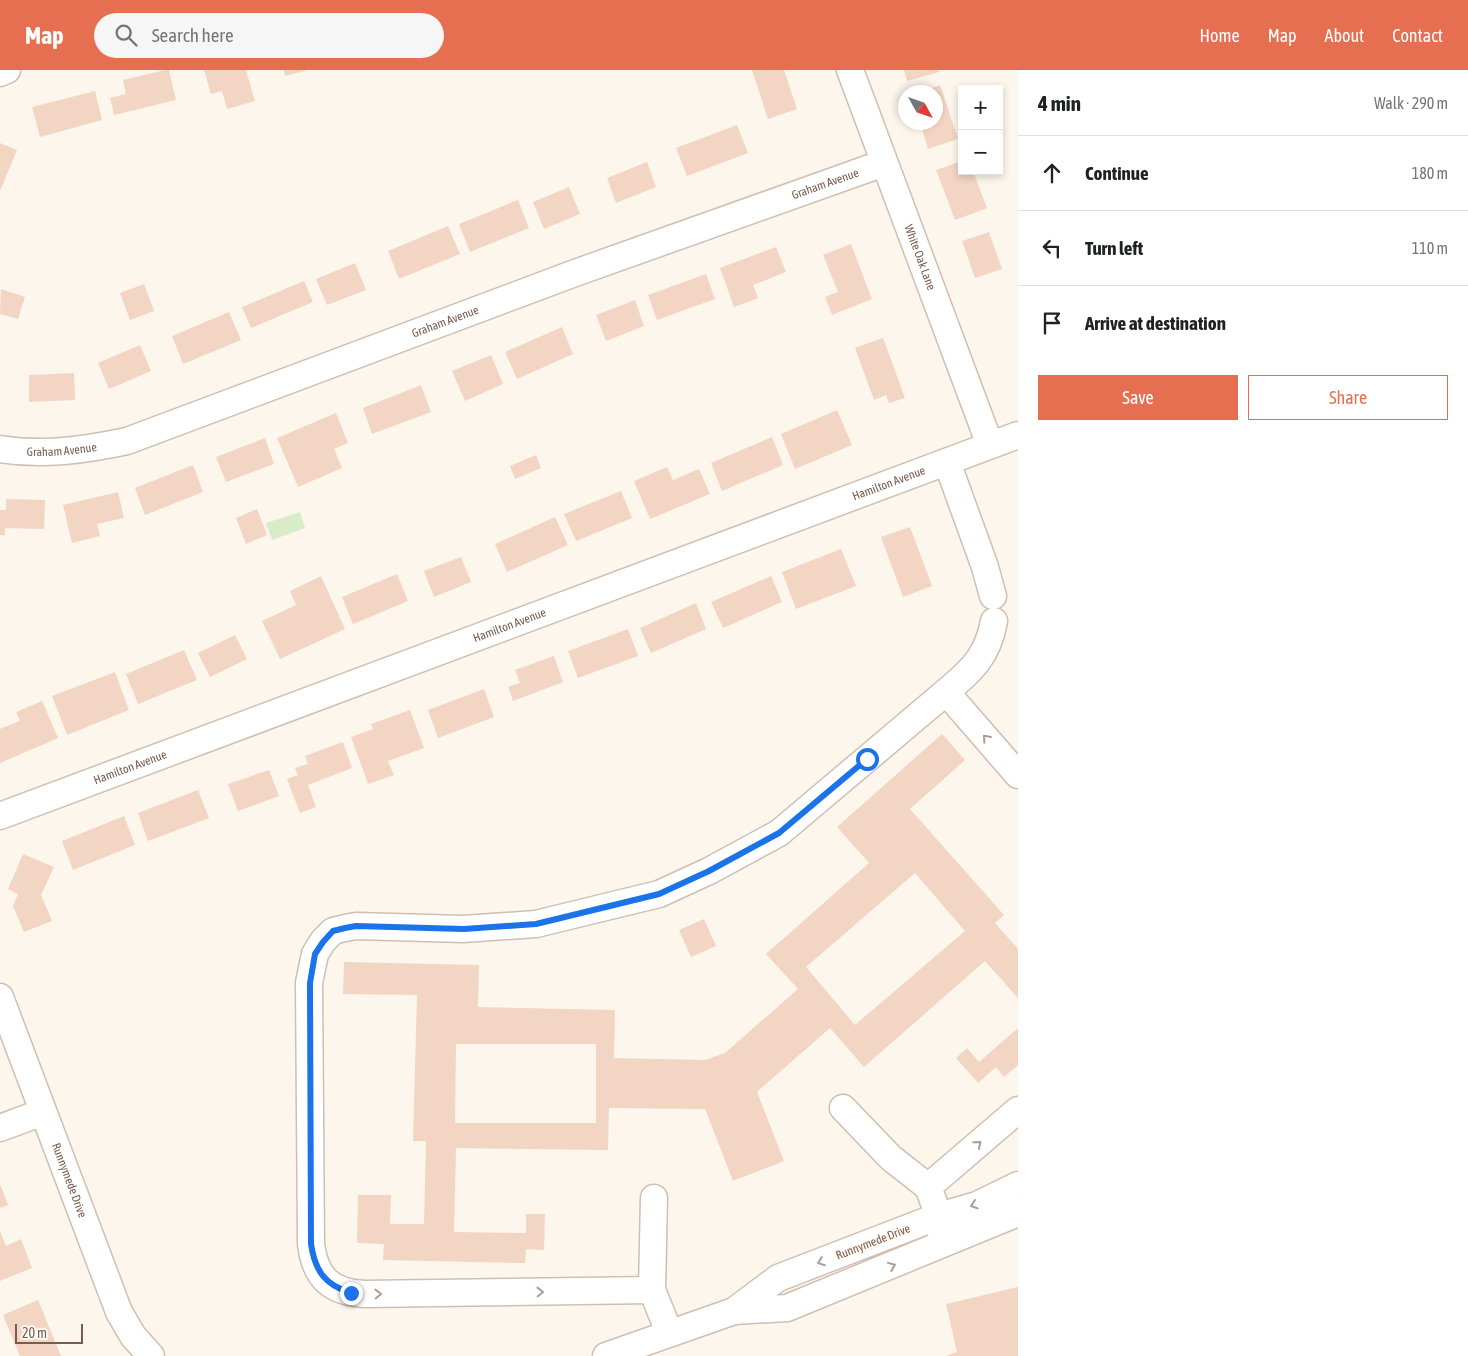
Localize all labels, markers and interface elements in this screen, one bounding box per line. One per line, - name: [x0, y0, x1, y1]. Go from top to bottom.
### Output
- search box: [94, 13, 444, 58]
- icon: search: [112, 21, 140, 49]
- text: Map: [25, 22, 64, 49]
- text: Search here: [152, 24, 234, 46]
- text: Home: [1200, 25, 1240, 46]
- text: Map: [1268, 25, 1297, 46]
- text: About: [1325, 25, 1364, 46]
- text: Contact: [1392, 25, 1443, 46]
- north arrow: [898, 85, 943, 130]
- map controls: [958, 85, 1003, 175]
- button: +: [958, 85, 1003, 130]
- text: 4 min: [1038, 91, 1081, 115]
- text: Walk · 290 m: [1374, 94, 1448, 112]
- button: −: [958, 130, 1003, 175]
- icon: ahead: [1038, 159, 1066, 187]
- text: Continue: [1085, 162, 1149, 184]
- text: 180 m: [1412, 164, 1448, 182]
- street label: Graham Avenue: [790, 166, 861, 202]
- street label: White Oak Lane: [901, 223, 939, 292]
- icon: left: [1038, 234, 1066, 262]
- text: Turn left: [1085, 237, 1143, 259]
- text: 110 m: [1412, 239, 1448, 257]
- street label: Graham Avenue: [410, 303, 481, 341]
- icon: arrive: [1038, 309, 1066, 337]
- text: Arrive at destination: [1085, 312, 1226, 334]
- button: Save: [1038, 375, 1238, 420]
- button: Share: [1248, 375, 1448, 420]
- street label: Graham Avenue: [26, 440, 98, 459]
- street label: Hamilton Avenue: [850, 463, 927, 503]
- street label: Hamilton Avenue: [471, 605, 548, 645]
- one-way arrow: [983, 735, 992, 744]
- street label: Hamilton Avenue: [92, 747, 169, 787]
- route start: [856, 748, 879, 771]
- street label: Runnymede Drive: [49, 1141, 90, 1220]
- one-way arrow: [973, 1141, 982, 1150]
- one-way arrow: [970, 1200, 978, 1210]
- street label: Runnymede Drive: [834, 1221, 912, 1263]
- one-way arrow: [818, 1256, 826, 1266]
- one-way arrow: [887, 1261, 896, 1272]
- route end: [340, 1282, 363, 1305]
- one-way arrow: [536, 1286, 544, 1297]
- one-way arrow: [374, 1289, 382, 1299]
- scale bar: [15, 1321, 82, 1344]
- text: 20 m: [22, 1325, 47, 1341]

